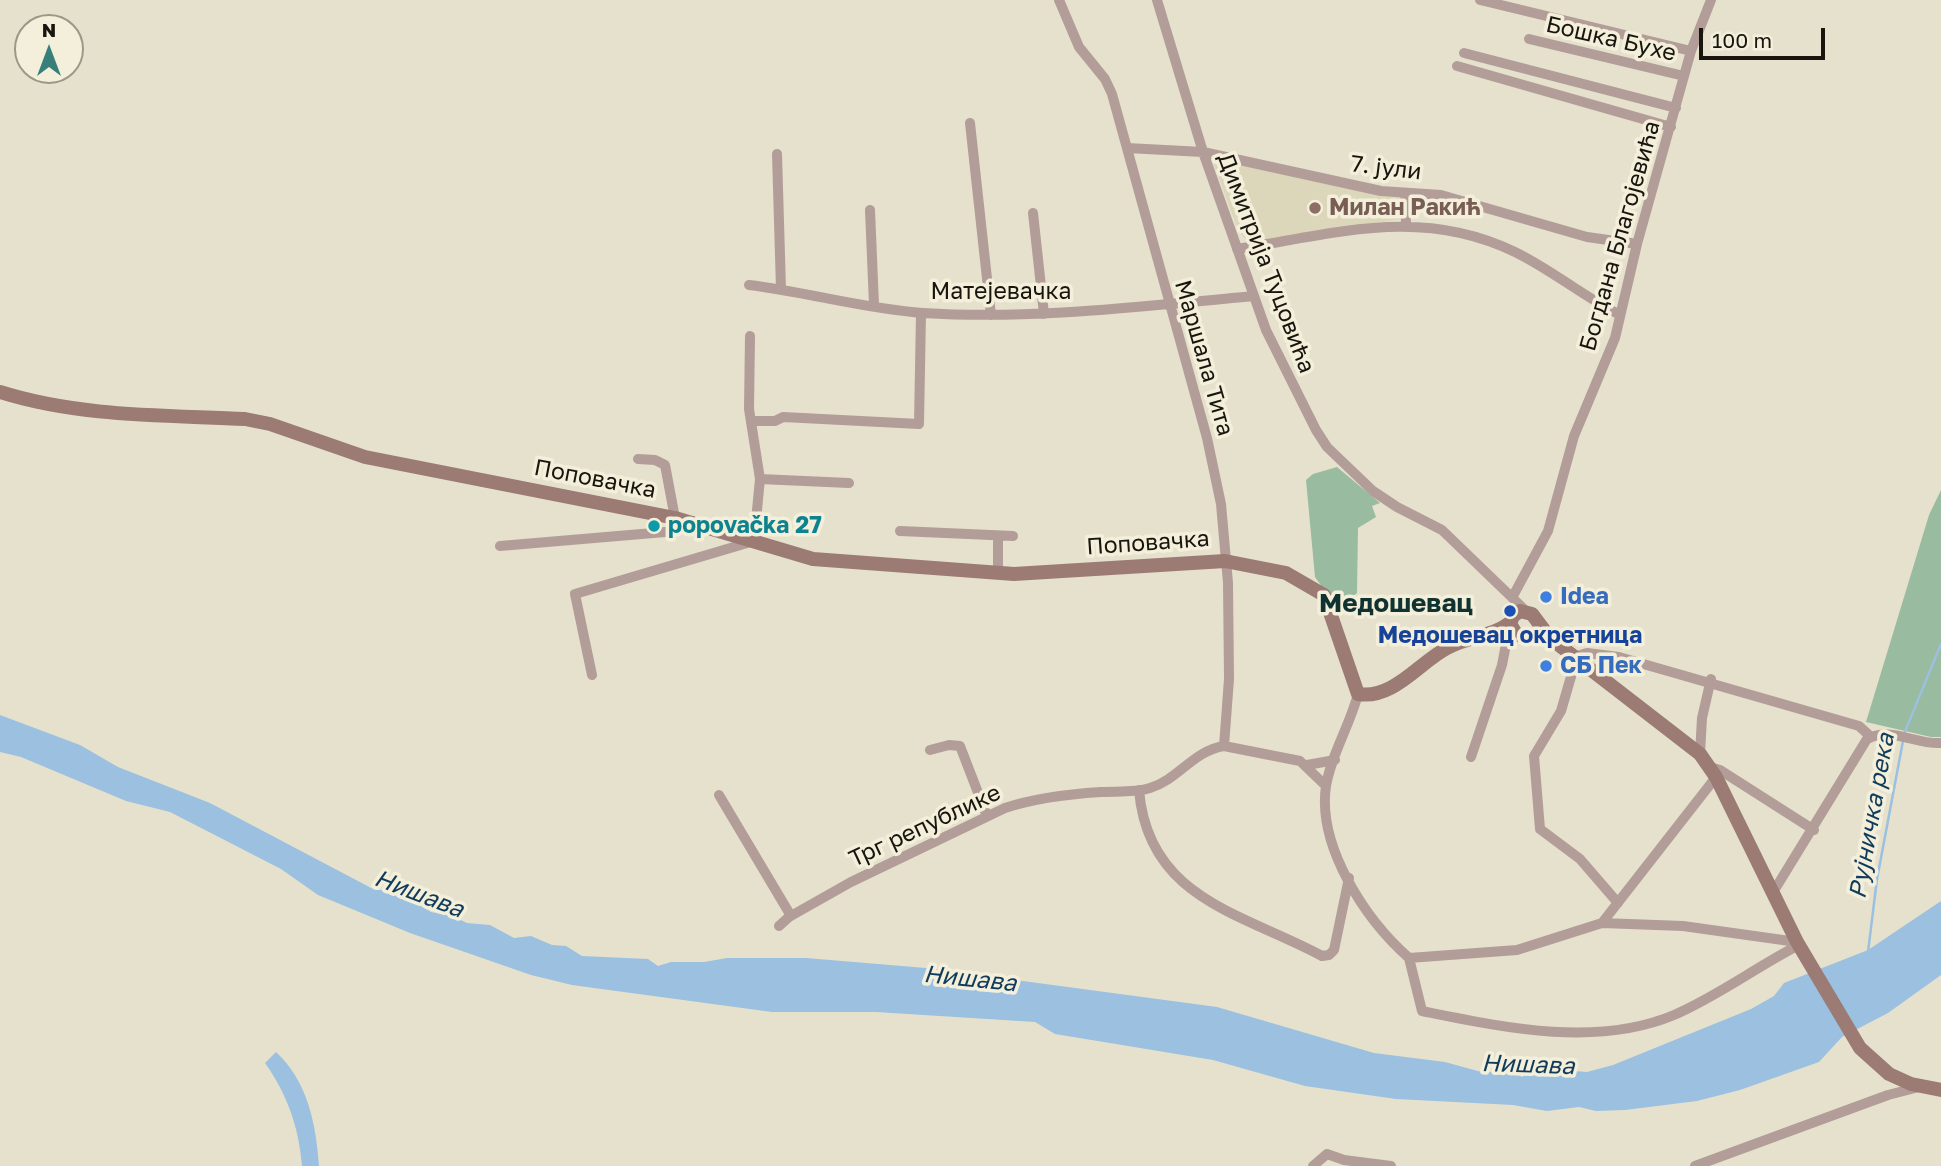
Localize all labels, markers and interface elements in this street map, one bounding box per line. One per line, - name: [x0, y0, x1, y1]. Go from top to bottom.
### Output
- street label: Бошка Бухе: [1543, 11, 1679, 67]
- north arrow: [14, 14, 84, 84]
- scale bar: [1703, 14, 1829, 58]
- text: N: [42, 18, 56, 41]
- text: 100 m: [1712, 27, 1772, 53]
- street label: Богдана Благојевића: [1574, 118, 1666, 354]
- street label: Димитрија Туцовића: [1211, 149, 1321, 377]
- street label: 7. јули: [1349, 150, 1423, 186]
- place label: Милан Ракић: [1329, 194, 1481, 222]
- marker: Милан Ракић: [1307, 200, 1323, 216]
- street label: Маршала Тита: [1169, 277, 1239, 439]
- street label: Матејевачка: [930, 278, 1072, 306]
- street label: Поповачка: [532, 454, 658, 504]
- place label: popovačka 27: [668, 512, 822, 540]
- marker: popovačka 27: [646, 518, 662, 534]
- street label: Поповачка: [1085, 525, 1211, 561]
- place label: Idea: [1560, 583, 1609, 611]
- district label: Медошевац: [1319, 588, 1473, 620]
- marker: Idea: [1538, 589, 1554, 605]
- marker: Медошевац окретница: [1502, 603, 1518, 619]
- place label: Медошевац окретница: [1378, 622, 1642, 650]
- place label: СБ Пек: [1560, 652, 1642, 680]
- marker: СБ Пек: [1538, 658, 1554, 674]
- water label: Рујничка река: [1843, 731, 1901, 901]
- street label: Трг републике: [845, 779, 1005, 873]
- water label: Нишава: [370, 864, 468, 924]
- water label: Нишава: [922, 960, 1018, 998]
- water label: Нишава: [1481, 1049, 1575, 1081]

